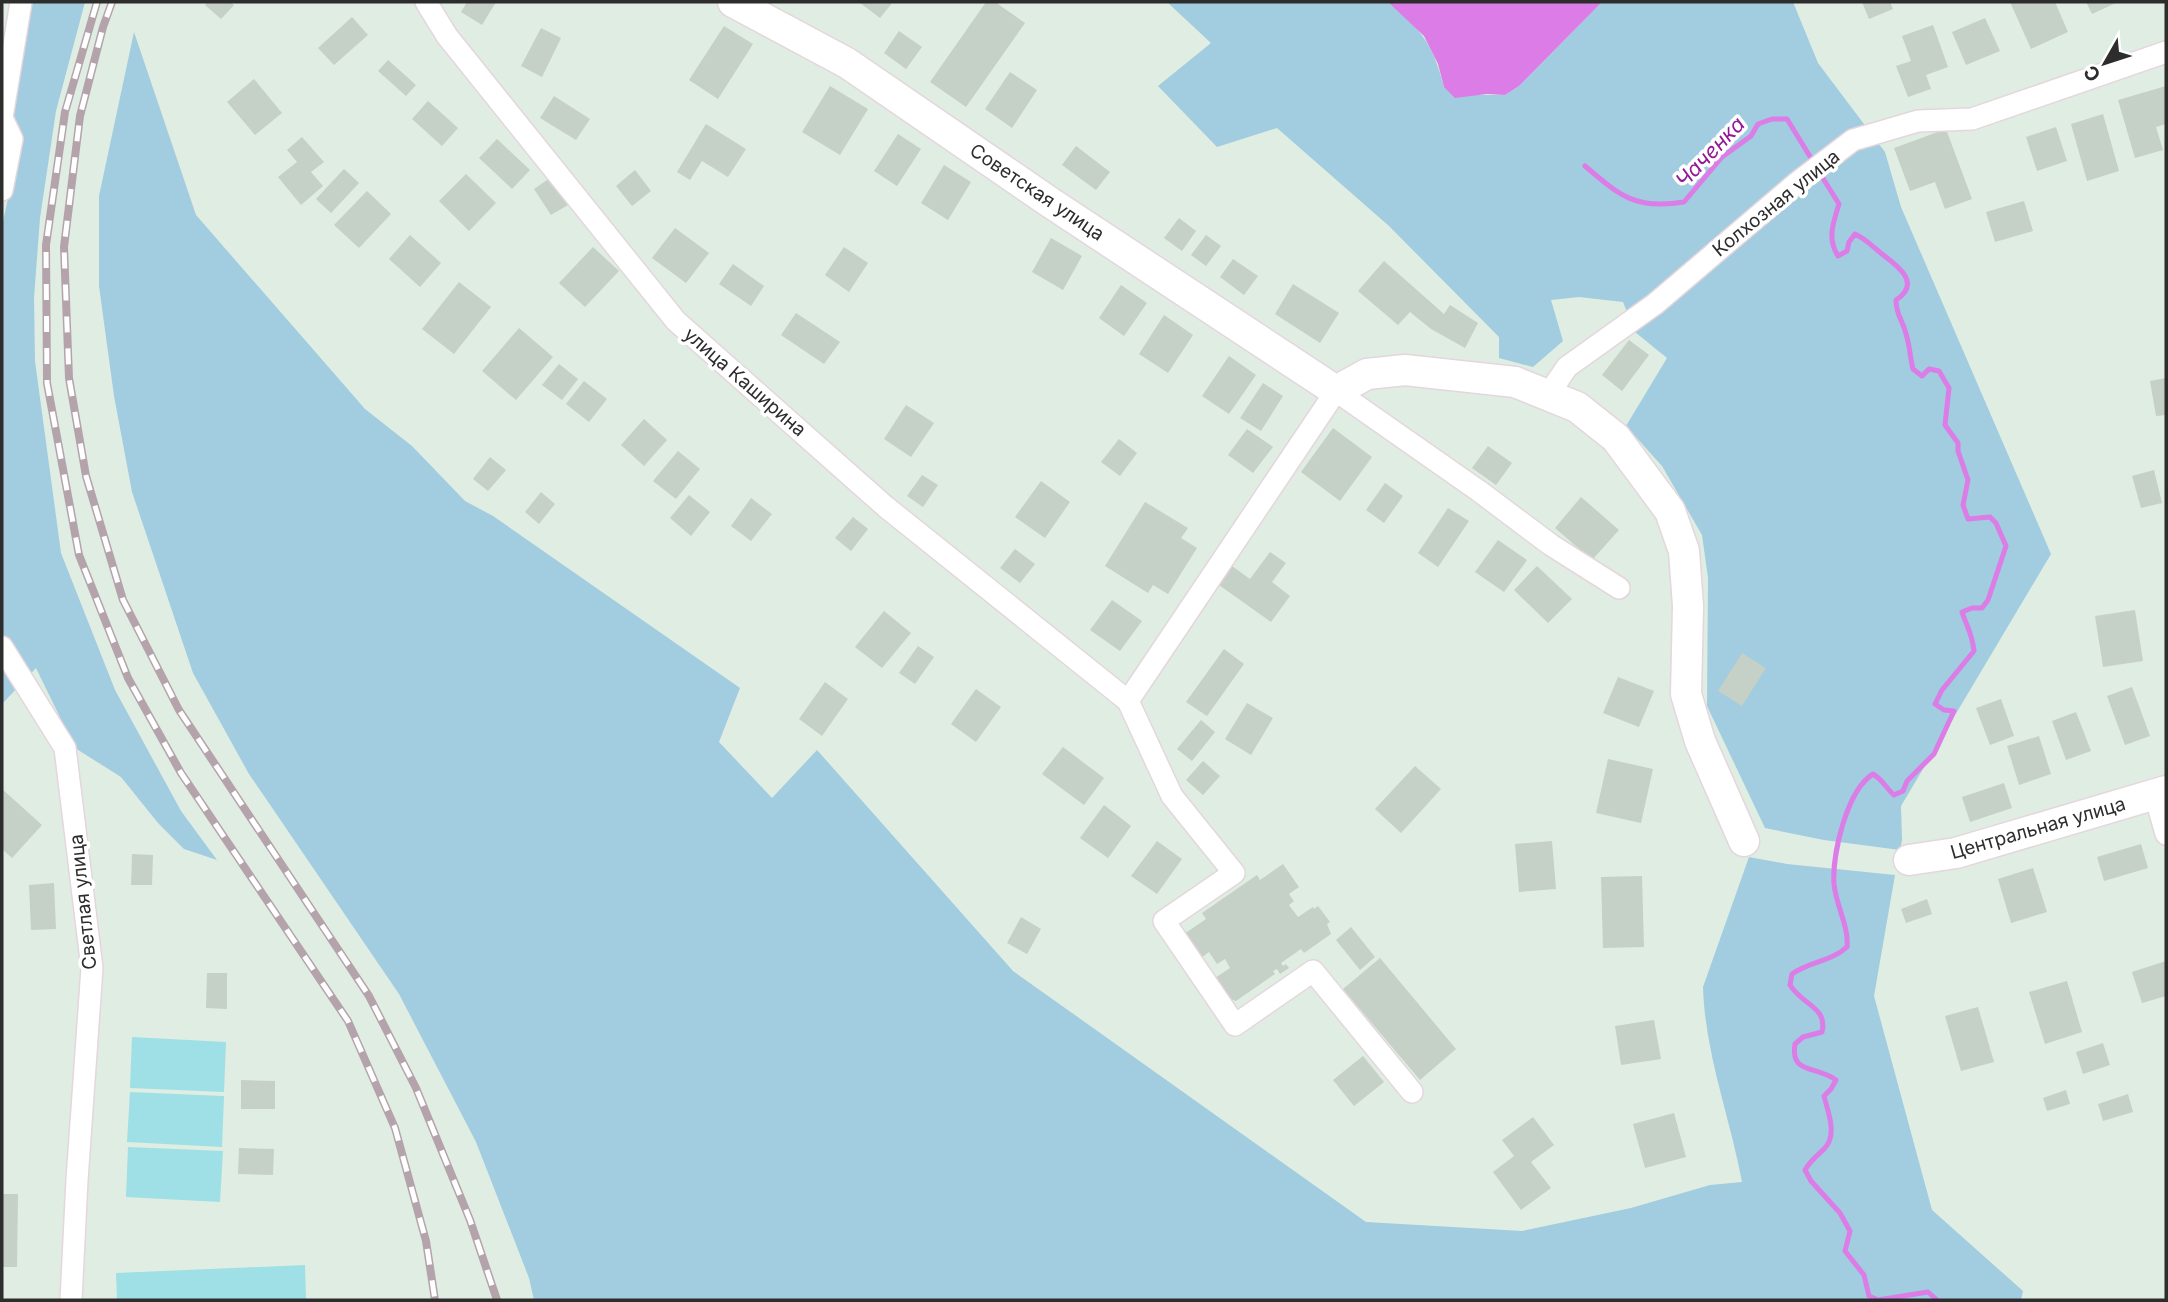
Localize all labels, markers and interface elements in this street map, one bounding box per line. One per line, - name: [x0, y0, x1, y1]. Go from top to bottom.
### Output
- north arrow: [2070, 28, 2140, 98]
- text: С: [2079, 61, 2106, 86]
- water label: Чаченка: [1670, 111, 1750, 193]
- street label: Советская улица: [965, 138, 1109, 246]
- street label: Колхозная улица: [1708, 145, 1844, 261]
- street label: улица Каширина: [679, 323, 811, 441]
- street label: Центральная улица: [1948, 792, 2128, 864]
- street label: Светлая улица: [64, 833, 102, 971]

